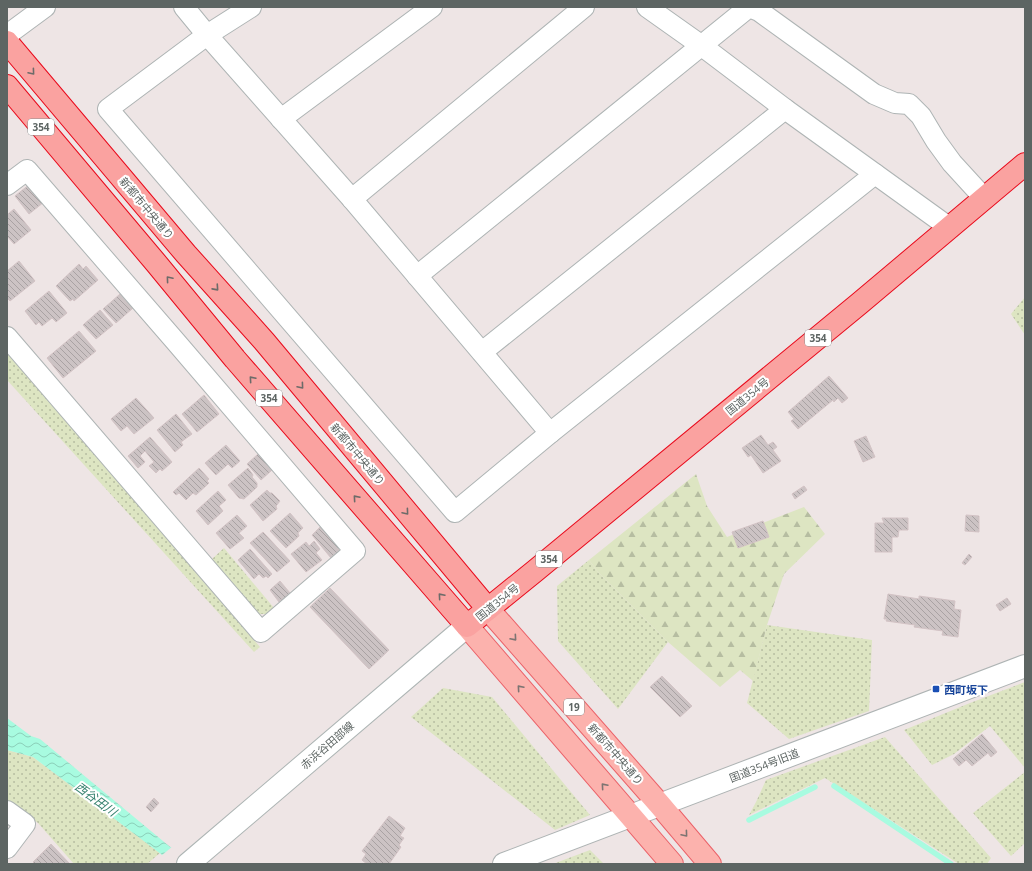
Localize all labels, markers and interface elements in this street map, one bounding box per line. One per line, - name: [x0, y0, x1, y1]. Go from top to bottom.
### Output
- one-way arrow: [28, 67, 35, 74]
- road number: 354: [28, 119, 54, 135]
- street label: 新都市中央通り: [117, 174, 177, 242]
- one-way arrow: [166, 276, 173, 284]
- one-way arrow: [212, 283, 219, 291]
- road number: 354: [805, 330, 831, 346]
- street label: 国道354号: [722, 374, 772, 418]
- one-way arrow: [250, 376, 257, 384]
- one-way arrow: [297, 382, 304, 389]
- road number: 354: [256, 390, 282, 406]
- street label: 新都市中央通り: [328, 420, 388, 488]
- one-way arrow: [353, 495, 361, 503]
- one-way arrow: [402, 507, 409, 514]
- road number: 354: [536, 551, 562, 567]
- street label: 国道354号: [472, 580, 522, 624]
- one-way arrow: [439, 594, 446, 601]
- one-way arrow: [509, 633, 517, 641]
- place label: 西町坂下: [944, 682, 988, 697]
- marker: 西町坂下: [931, 684, 941, 694]
- one-way arrow: [517, 685, 524, 692]
- road number: 19: [564, 699, 584, 715]
- street label: 赤浜谷田部線: [297, 718, 357, 772]
- street label: 新都市中央通り: [585, 720, 647, 788]
- street label: 国道354号旧道: [727, 745, 801, 785]
- water label: 西谷田川: [72, 778, 122, 821]
- one-way arrow: [602, 784, 609, 791]
- one-way arrow: [681, 830, 688, 837]

